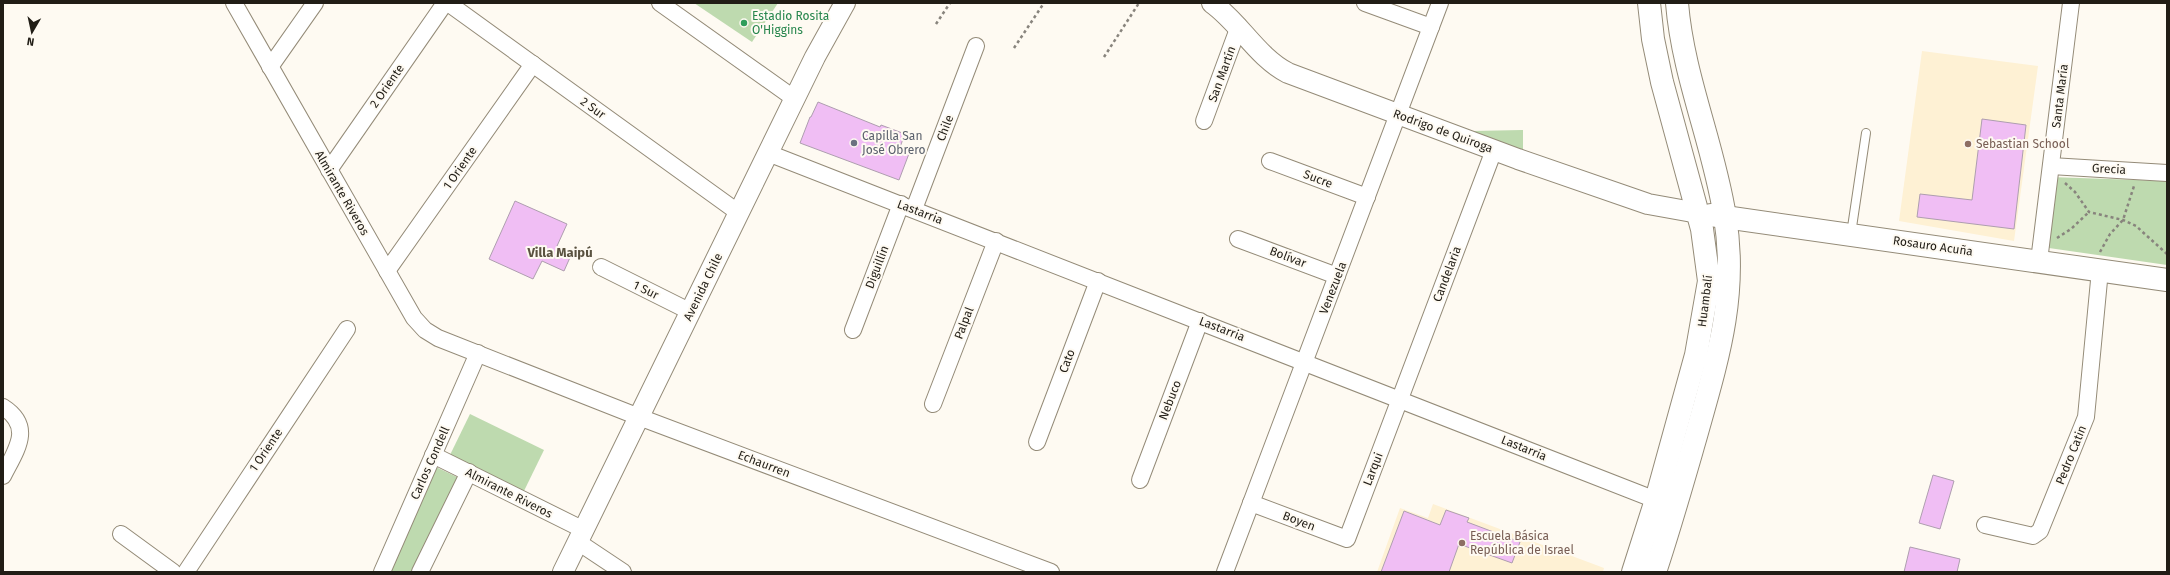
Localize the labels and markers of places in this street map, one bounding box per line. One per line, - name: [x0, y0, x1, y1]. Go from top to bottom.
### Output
- place label: Estadio Rosita O'Higgins: [752, 9, 829, 37]
- marker: Estadio Rosita O'Higgins: [739, 18, 749, 28]
- place label: Capilla San José Obrero: [862, 129, 926, 157]
- place label: Sebastian School: [1976, 137, 2070, 151]
- marker: Capilla San José Obrero: [849, 138, 859, 148]
- marker: Sebastian School: [1963, 139, 1973, 149]
- place label: Escuela Básica República de Israel: [1470, 529, 1574, 557]
- marker: Escuela Básica República de Israel: [1457, 538, 1467, 548]

